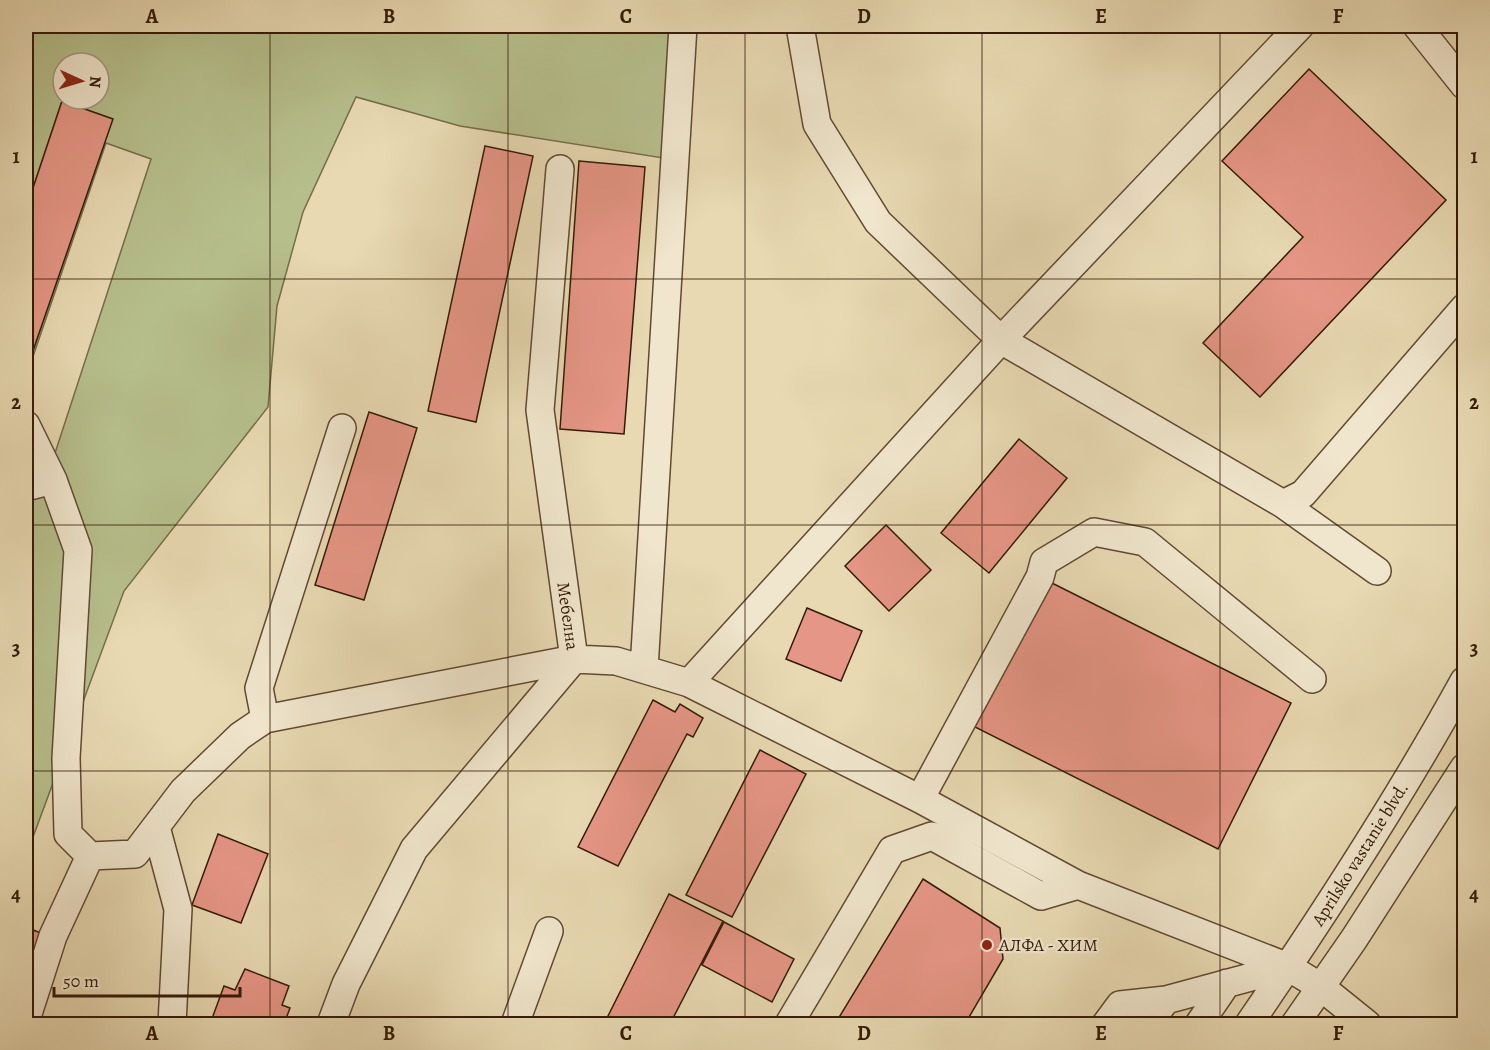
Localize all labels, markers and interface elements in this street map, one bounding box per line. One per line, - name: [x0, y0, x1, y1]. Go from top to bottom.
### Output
- text: A: [145, 3, 159, 30]
- text: B: [383, 3, 395, 30]
- text: C: [620, 3, 632, 30]
- text: D: [857, 3, 871, 30]
- text: E: [1095, 3, 1107, 30]
- text: F: [1333, 3, 1344, 30]
- north arrow: [51, 51, 111, 111]
- text: N: [84, 75, 106, 89]
- text: 1: [12, 143, 20, 170]
- text: 1: [1470, 143, 1478, 170]
- text: 2: [11, 389, 21, 416]
- text: 2: [1469, 389, 1479, 416]
- street label: Мебелна: [551, 580, 585, 652]
- text: 3: [12, 635, 20, 662]
- text: 3: [1470, 635, 1478, 662]
- street label: Aprilsko vastanie blvd.: [1306, 778, 1414, 931]
- text: 4: [11, 881, 21, 908]
- text: 4: [1469, 881, 1479, 908]
- place label: АЛФА - ХИМ: [998, 933, 1098, 957]
- marker: АЛФА - ХИМ: [980, 938, 994, 952]
- scale bar: [54, 960, 240, 998]
- text: 50 m: [63, 969, 99, 993]
- text: A: [145, 1020, 159, 1047]
- text: B: [383, 1020, 395, 1047]
- text: C: [620, 1020, 632, 1047]
- text: D: [857, 1020, 871, 1047]
- text: E: [1095, 1020, 1107, 1047]
- text: F: [1333, 1020, 1344, 1047]

